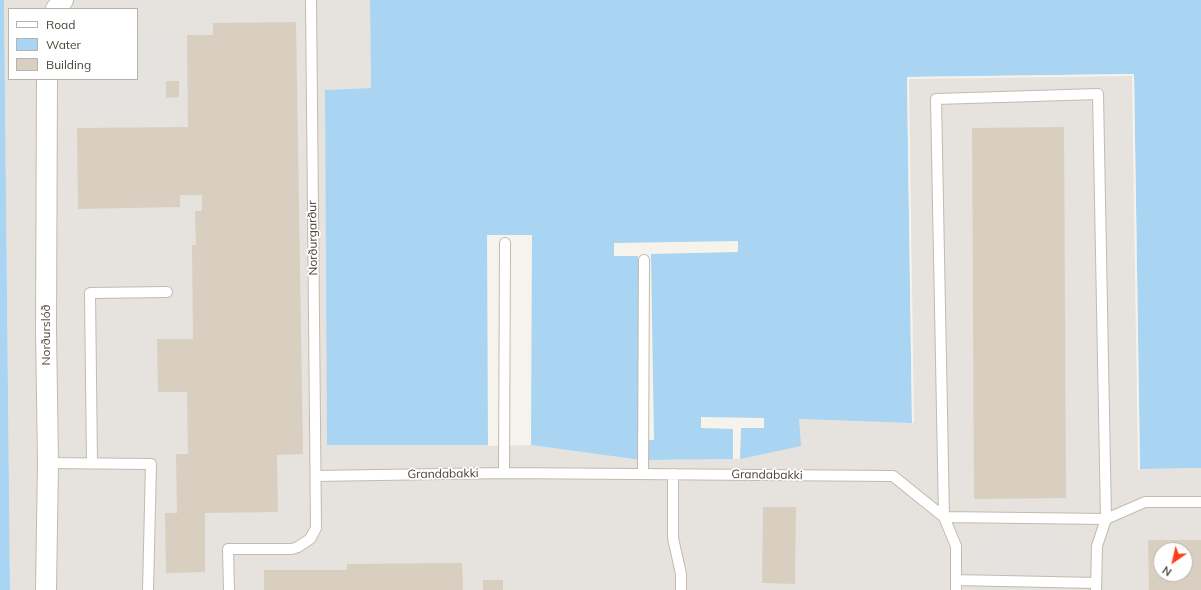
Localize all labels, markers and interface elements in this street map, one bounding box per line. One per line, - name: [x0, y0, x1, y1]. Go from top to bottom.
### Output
- legend: [8, 8, 138, 80]
- text: Road: [46, 17, 75, 32]
- text: Water: [46, 37, 81, 52]
- text: Building: [46, 57, 91, 72]
- street label: Norðurgarður: [305, 200, 321, 276]
- street label: Norðurslóð: [39, 305, 53, 365]
- street label: Grandabakki: [407, 466, 479, 482]
- street label: Grandabakki: [731, 467, 803, 483]
- north arrow: [1153, 542, 1193, 582]
- text: N: [1159, 563, 1174, 579]

